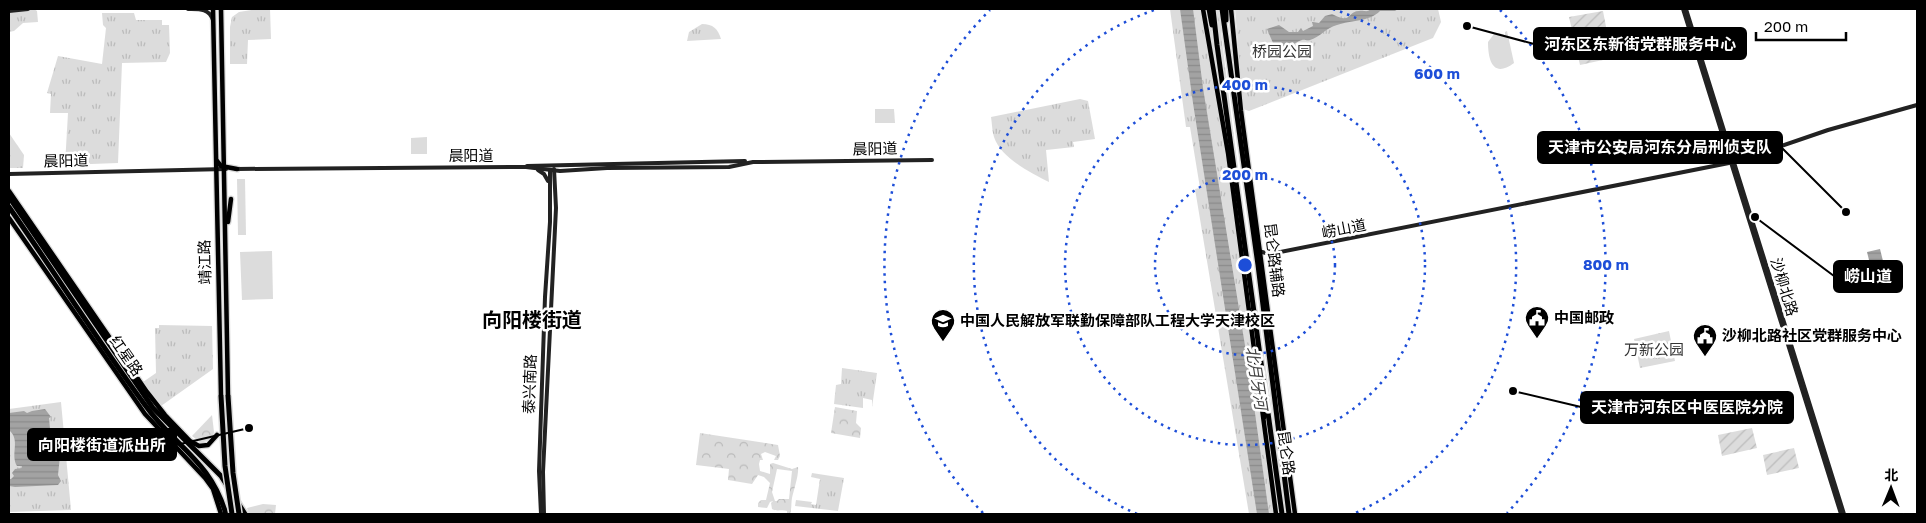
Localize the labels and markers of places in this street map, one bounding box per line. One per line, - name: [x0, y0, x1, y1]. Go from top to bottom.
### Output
- callout: 河东区东新街党群服务中心: [1534, 28, 1746, 59]
- callout: 天津市公安局河东分局刑侦支队: [1538, 132, 1782, 163]
- centre of rings: [1236, 256, 1254, 274]
- callout: 崂山道: [1834, 261, 1902, 292]
- public building icon: 中国邮政: [1524, 305, 1550, 339]
- school or university icon: 中国人民解放军联勤保障部队工程大学天津校区: [930, 308, 956, 342]
- place label: 中国邮政: [1554, 308, 1614, 326]
- place label: 中国人民解放军联勤保障部队工程大学天津校区: [960, 311, 1275, 329]
- public building icon: 沙柳北路社区党群服务中心: [1692, 323, 1718, 357]
- place label: 沙柳北路社区党群服务中心: [1722, 326, 1902, 344]
- callout: 天津市河东区中医医院分院: [1581, 392, 1793, 423]
- callout: 向阳楼街道派出所: [28, 429, 176, 460]

